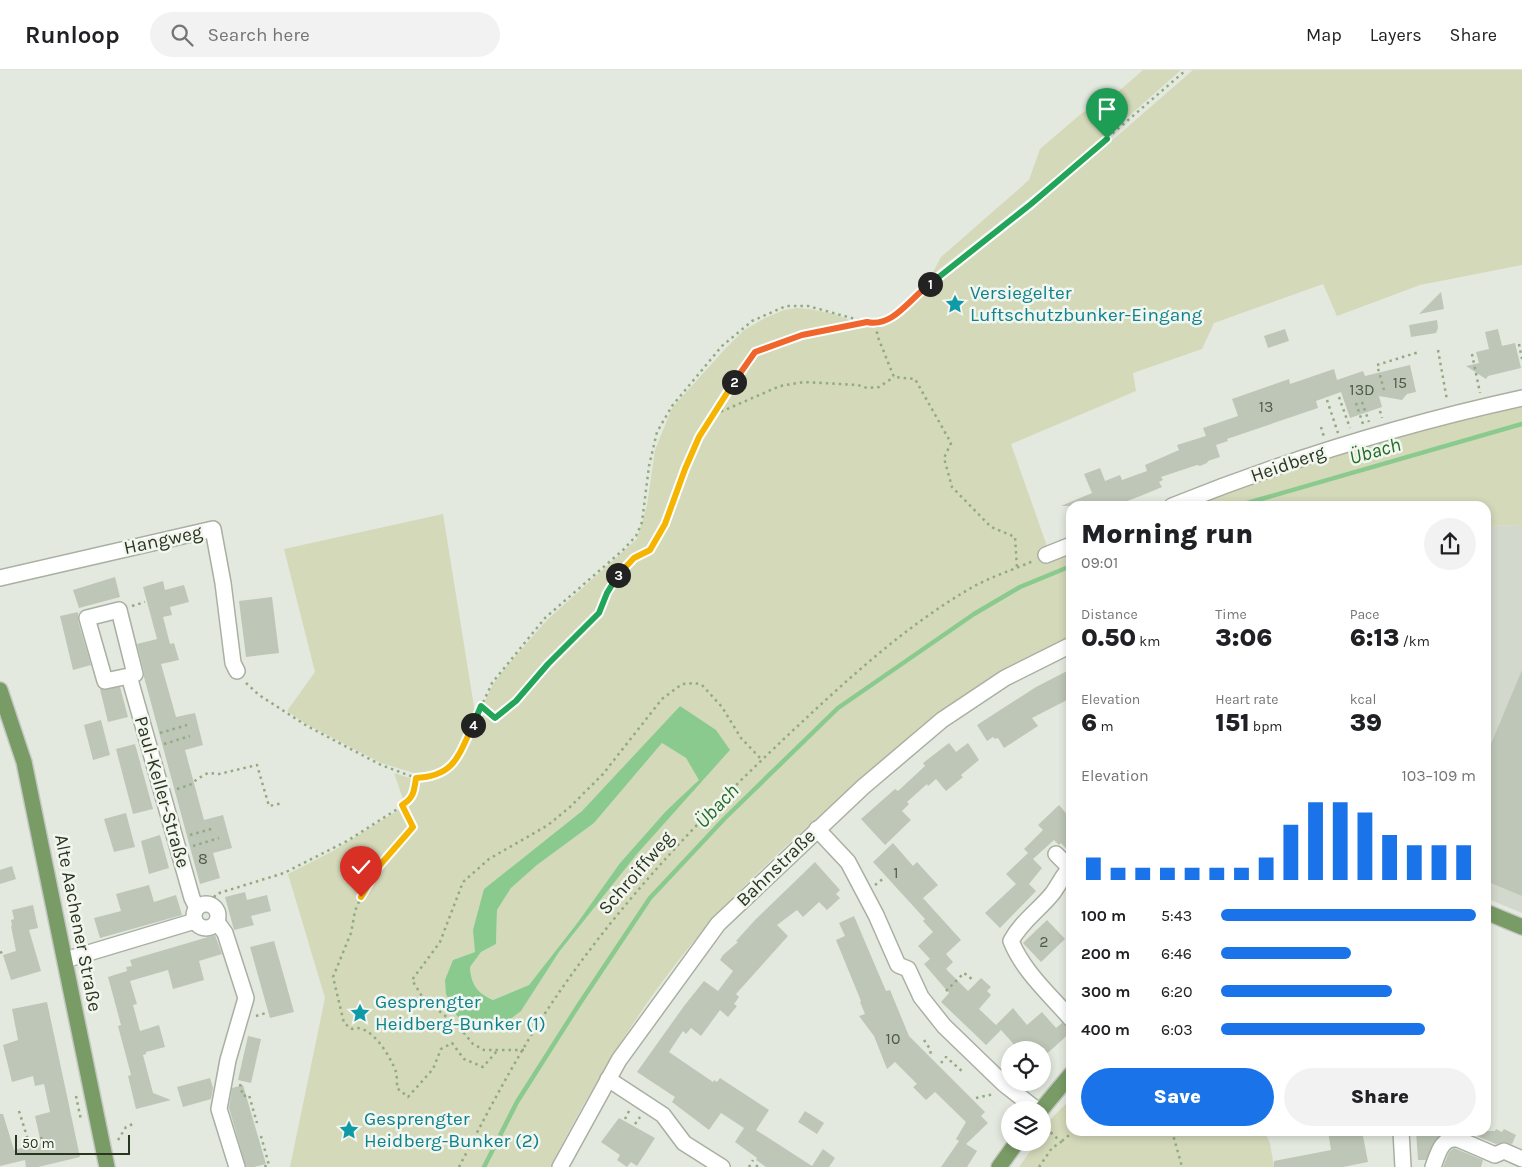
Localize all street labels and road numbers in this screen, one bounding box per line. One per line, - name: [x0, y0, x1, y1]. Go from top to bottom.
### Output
- street label: Heidberg: [1248, 441, 1329, 487]
- street label: Hangweg: [122, 521, 204, 559]
- street label: Paul-Keller-Straße: [130, 714, 194, 870]
- street label: Bahnstraße: [732, 825, 820, 911]
- street label: Schroiffweg: [594, 827, 678, 919]
- street label: Alte Aachener Straße: [50, 833, 106, 1013]

